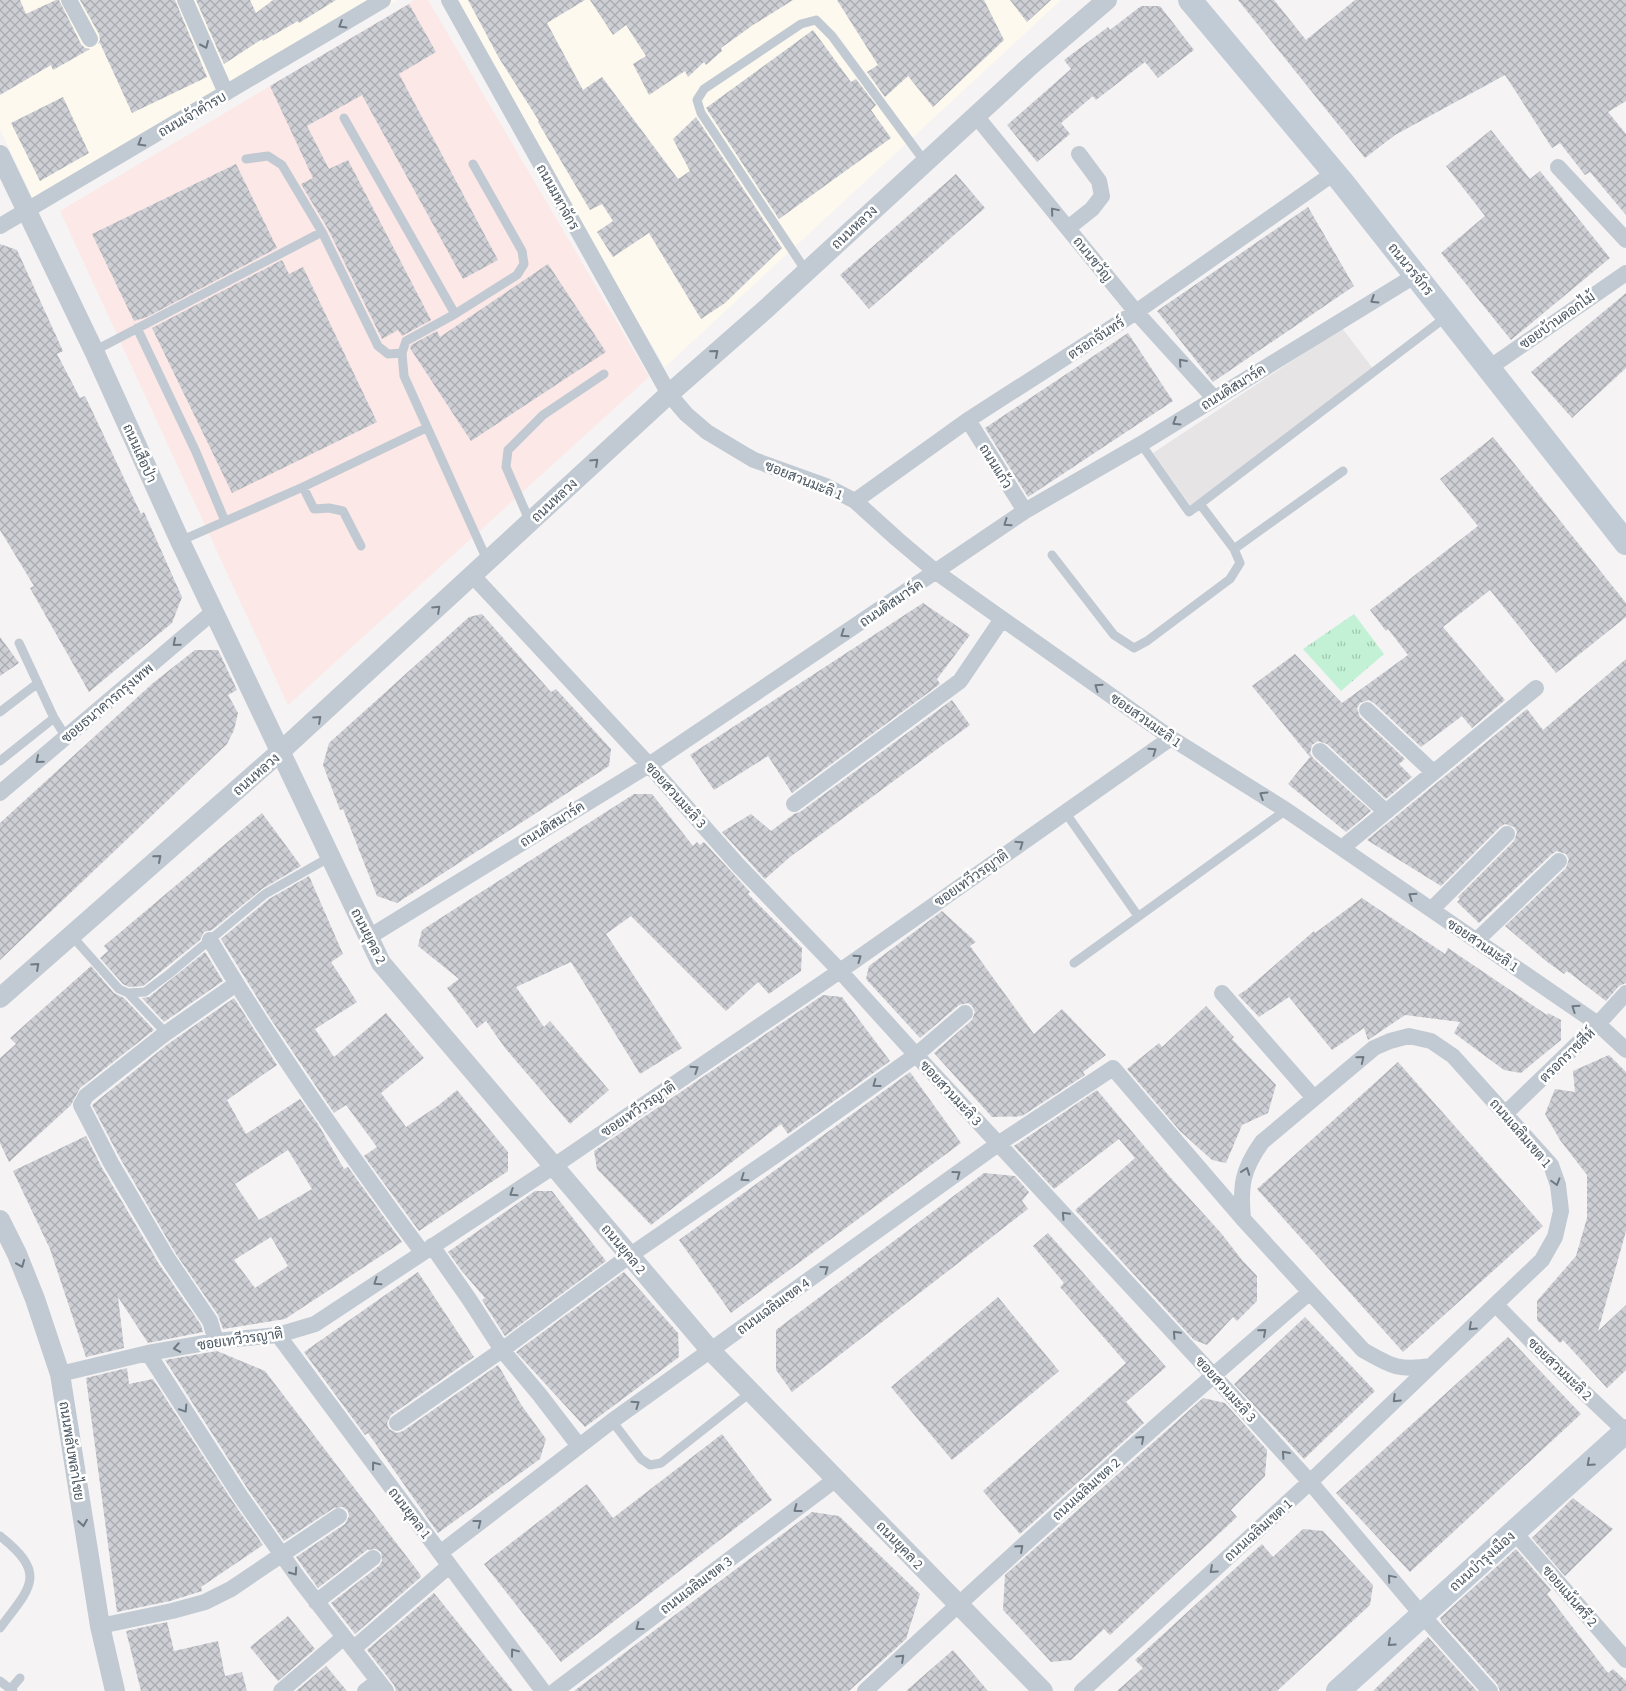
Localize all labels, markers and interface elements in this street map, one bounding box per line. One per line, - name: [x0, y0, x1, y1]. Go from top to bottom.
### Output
- one-way arrow: [338, 19, 347, 29]
- one-way arrow: [198, 40, 209, 49]
- street label: ถนนเจ้าคำรบ: [155, 87, 230, 143]
- one-way arrow: [138, 137, 147, 147]
- street label: ถนนมหาจักร: [531, 161, 584, 234]
- street label: ถนนหลวง: [827, 201, 882, 254]
- one-way arrow: [1051, 208, 1060, 217]
- street label: ถนนขวัญ: [1068, 233, 1117, 287]
- street label: ถนนวรจักร: [1383, 239, 1438, 300]
- street label: ซอยบ้านดอกไม้: [1516, 287, 1600, 354]
- one-way arrow: [1371, 294, 1380, 304]
- street label: ตรอกจันทร์: [1064, 313, 1129, 365]
- one-way arrow: [709, 350, 718, 359]
- one-way arrow: [1179, 359, 1188, 368]
- street label: ถนนดิสมาร์ค: [1197, 360, 1270, 416]
- one-way arrow: [1173, 415, 1182, 425]
- street label: ถนนเสือป่า: [117, 421, 161, 486]
- street label: ถนนแก้ว: [974, 440, 1017, 493]
- street label: ซอยสวนมะลิ 1: [761, 456, 846, 506]
- one-way arrow: [589, 459, 598, 468]
- street label: ถนนหลวง: [527, 474, 582, 527]
- one-way arrow: [1003, 517, 1012, 527]
- street label: ถนนดิสมาร์ค: [856, 575, 927, 633]
- one-way arrow: [432, 606, 441, 615]
- one-way arrow: [840, 628, 849, 637]
- one-way arrow: [173, 638, 182, 647]
- street label: ซอยธนาคารกรุงเทพ: [57, 659, 158, 748]
- one-way arrow: [1094, 684, 1104, 693]
- street label: ซอยสวนมะลิ 1: [1106, 689, 1185, 753]
- one-way arrow: [312, 715, 321, 724]
- one-way arrow: [1147, 748, 1156, 757]
- street label: ถนนหลวง: [229, 749, 285, 801]
- one-way arrow: [36, 754, 45, 763]
- street label: ซอยสวนมะลิ 3: [640, 758, 710, 833]
- one-way arrow: [1260, 792, 1269, 802]
- street label: ถนนดิสมาร์ค: [516, 797, 589, 853]
- one-way arrow: [1014, 841, 1023, 850]
- street label: ซอยเทวีวรญาติ: [930, 846, 1013, 912]
- one-way arrow: [153, 855, 162, 864]
- one-way arrow: [1409, 893, 1418, 902]
- street label: ถนนยุคล 2: [346, 905, 391, 968]
- street label: ซอยสวนมะลิ 1: [1442, 914, 1522, 977]
- one-way arrow: [852, 955, 862, 964]
- one-way arrow: [31, 962, 40, 971]
- one-way arrow: [1571, 1005, 1581, 1014]
- street label: ตรอกราชสีห์: [1535, 1024, 1600, 1087]
- street label: ซอยสวนมะลิ 3: [915, 1057, 986, 1131]
- one-way arrow: [1355, 1057, 1364, 1065]
- one-way arrow: [690, 1066, 699, 1076]
- street label: ซอยเทวีวรญาติ: [597, 1077, 680, 1142]
- one-way arrow: [872, 1078, 882, 1087]
- street label: ถนนเฉลิมเขต 1: [1485, 1095, 1556, 1173]
- one-way arrow: [1240, 1167, 1250, 1176]
- one-way arrow: [740, 1171, 749, 1181]
- one-way arrow: [951, 1171, 961, 1180]
- one-way arrow: [1551, 1177, 1561, 1185]
- one-way arrow: [509, 1187, 519, 1196]
- one-way arrow: [1062, 1212, 1071, 1221]
- street label: ถนนยุคล 2: [596, 1220, 650, 1279]
- one-way arrow: [14, 1259, 25, 1268]
- one-way arrow: [819, 1266, 829, 1275]
- street label: ถนนเฉลิมเขต 4: [733, 1273, 814, 1340]
- one-way arrow: [374, 1276, 383, 1285]
- one-way arrow: [1469, 1322, 1478, 1331]
- street label: ซอยเทวีวรญาติ: [196, 1324, 284, 1356]
- one-way arrow: [1258, 1329, 1267, 1338]
- one-way arrow: [1172, 1331, 1181, 1340]
- street label: ซอยสวนมะลิ 2: [1523, 1334, 1596, 1406]
- one-way arrow: [173, 1342, 182, 1352]
- street label: ซอยสวนมะลิ 3: [1190, 1352, 1260, 1427]
- one-way arrow: [1393, 1393, 1402, 1402]
- street label: ถนนพลับพลาไชย: [53, 1400, 89, 1502]
- one-way arrow: [630, 1401, 640, 1410]
- one-way arrow: [178, 1403, 187, 1412]
- one-way arrow: [1136, 1436, 1145, 1445]
- one-way arrow: [1282, 1451, 1291, 1460]
- street label: ถนนเฉลิมเขต 2: [1048, 1454, 1125, 1526]
- one-way arrow: [1586, 1458, 1595, 1467]
- one-way arrow: [372, 1461, 381, 1471]
- street label: ถนนยุคล 1: [383, 1483, 435, 1544]
- street label: ถนนเฉลิมเขต 1: [1220, 1495, 1297, 1567]
- one-way arrow: [794, 1503, 803, 1511]
- street label: ถนนยุคล 2: [871, 1517, 927, 1574]
- one-way arrow: [77, 1518, 87, 1527]
- one-way arrow: [473, 1520, 482, 1529]
- street label: ถนนบำรุงเมือง: [1445, 1527, 1520, 1597]
- one-way arrow: [1015, 1545, 1024, 1554]
- street label: ถนนเฉลิมเขต 3: [656, 1552, 737, 1620]
- street label: ซอยแม้นศรี 2: [1537, 1562, 1602, 1632]
- one-way arrow: [1210, 1564, 1219, 1573]
- one-way arrow: [288, 1567, 297, 1576]
- one-way arrow: [1387, 1574, 1396, 1583]
- one-way arrow: [636, 1622, 645, 1630]
- one-way arrow: [1388, 1637, 1397, 1646]
- one-way arrow: [511, 1649, 519, 1658]
- one-way arrow: [895, 1655, 904, 1664]

